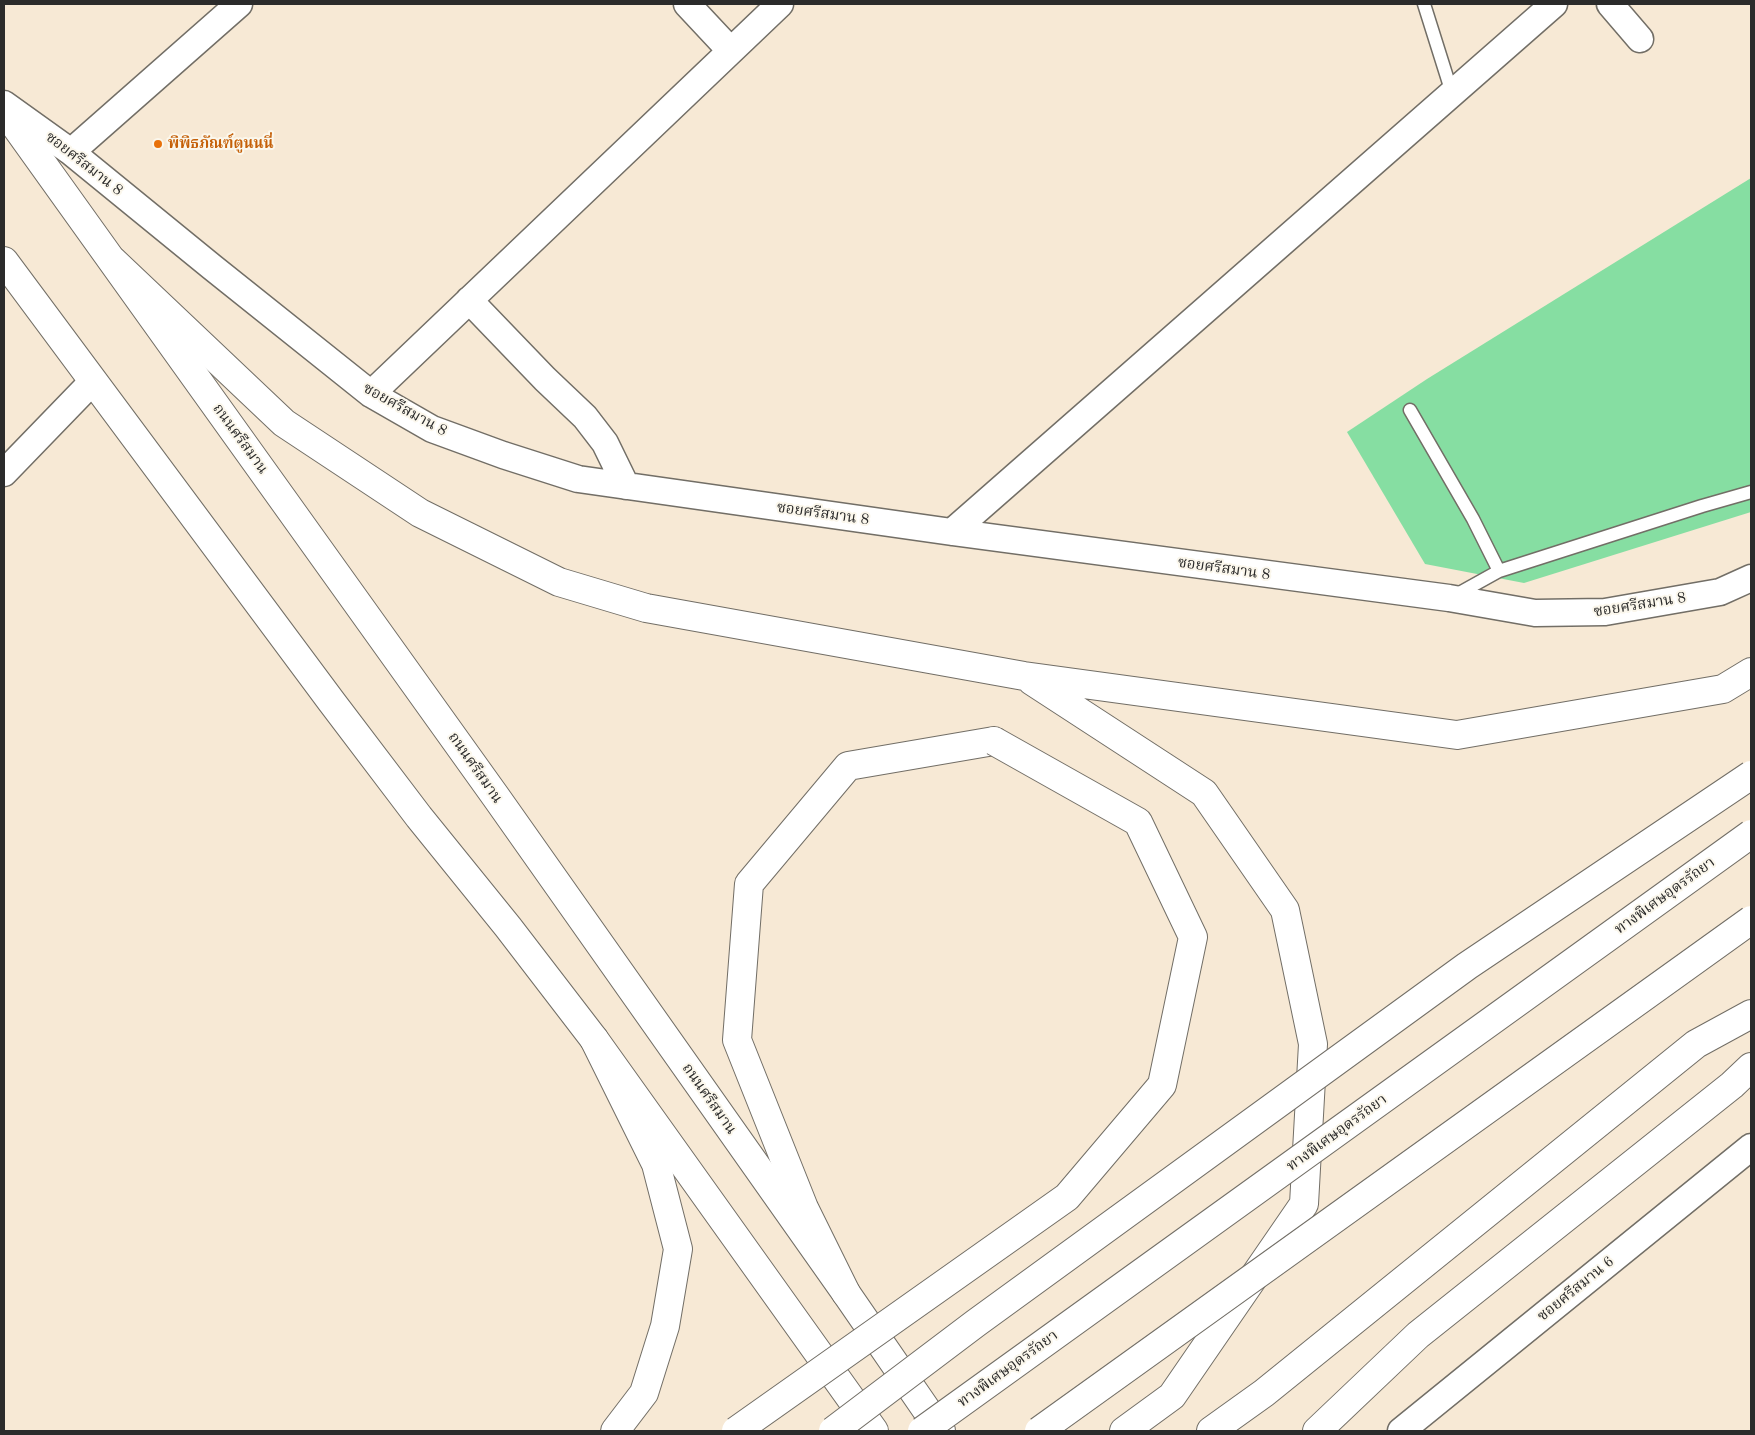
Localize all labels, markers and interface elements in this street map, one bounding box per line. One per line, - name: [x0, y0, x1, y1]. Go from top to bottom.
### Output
- street label: ซอยศรีสมาน 8: [42, 128, 126, 200]
- place label: พิพิธภัณฑ์ตูนนนี่: [168, 135, 274, 153]
- marker: พิพิธภัณฑ์ตูนนนี่: [152, 138, 164, 150]
- street label: ซอยศรีสมาน 8: [360, 380, 450, 440]
- street label: ถนนศรีสมาน: [208, 400, 272, 478]
- street label: ซอยศรีสมาน 8: [776, 499, 870, 529]
- street label: ซอยศรีสมาน 8: [1177, 554, 1271, 584]
- street label: ซอยศรีสมาน 8: [1593, 589, 1687, 621]
- street label: ถนนศรีสมาน: [444, 729, 506, 807]
- street label: ทางพิเศษอุดรรัถยา: [1611, 854, 1719, 938]
- street label: ถนนศรีสมาน: [678, 1060, 740, 1138]
- street label: ทางพิเศษอุดรรัถยา: [1283, 1091, 1391, 1175]
- street label: ซอยศรีสมาน 6: [1534, 1253, 1618, 1325]
- street label: ทางพิเศษอุดรรัถยา: [954, 1327, 1062, 1411]

